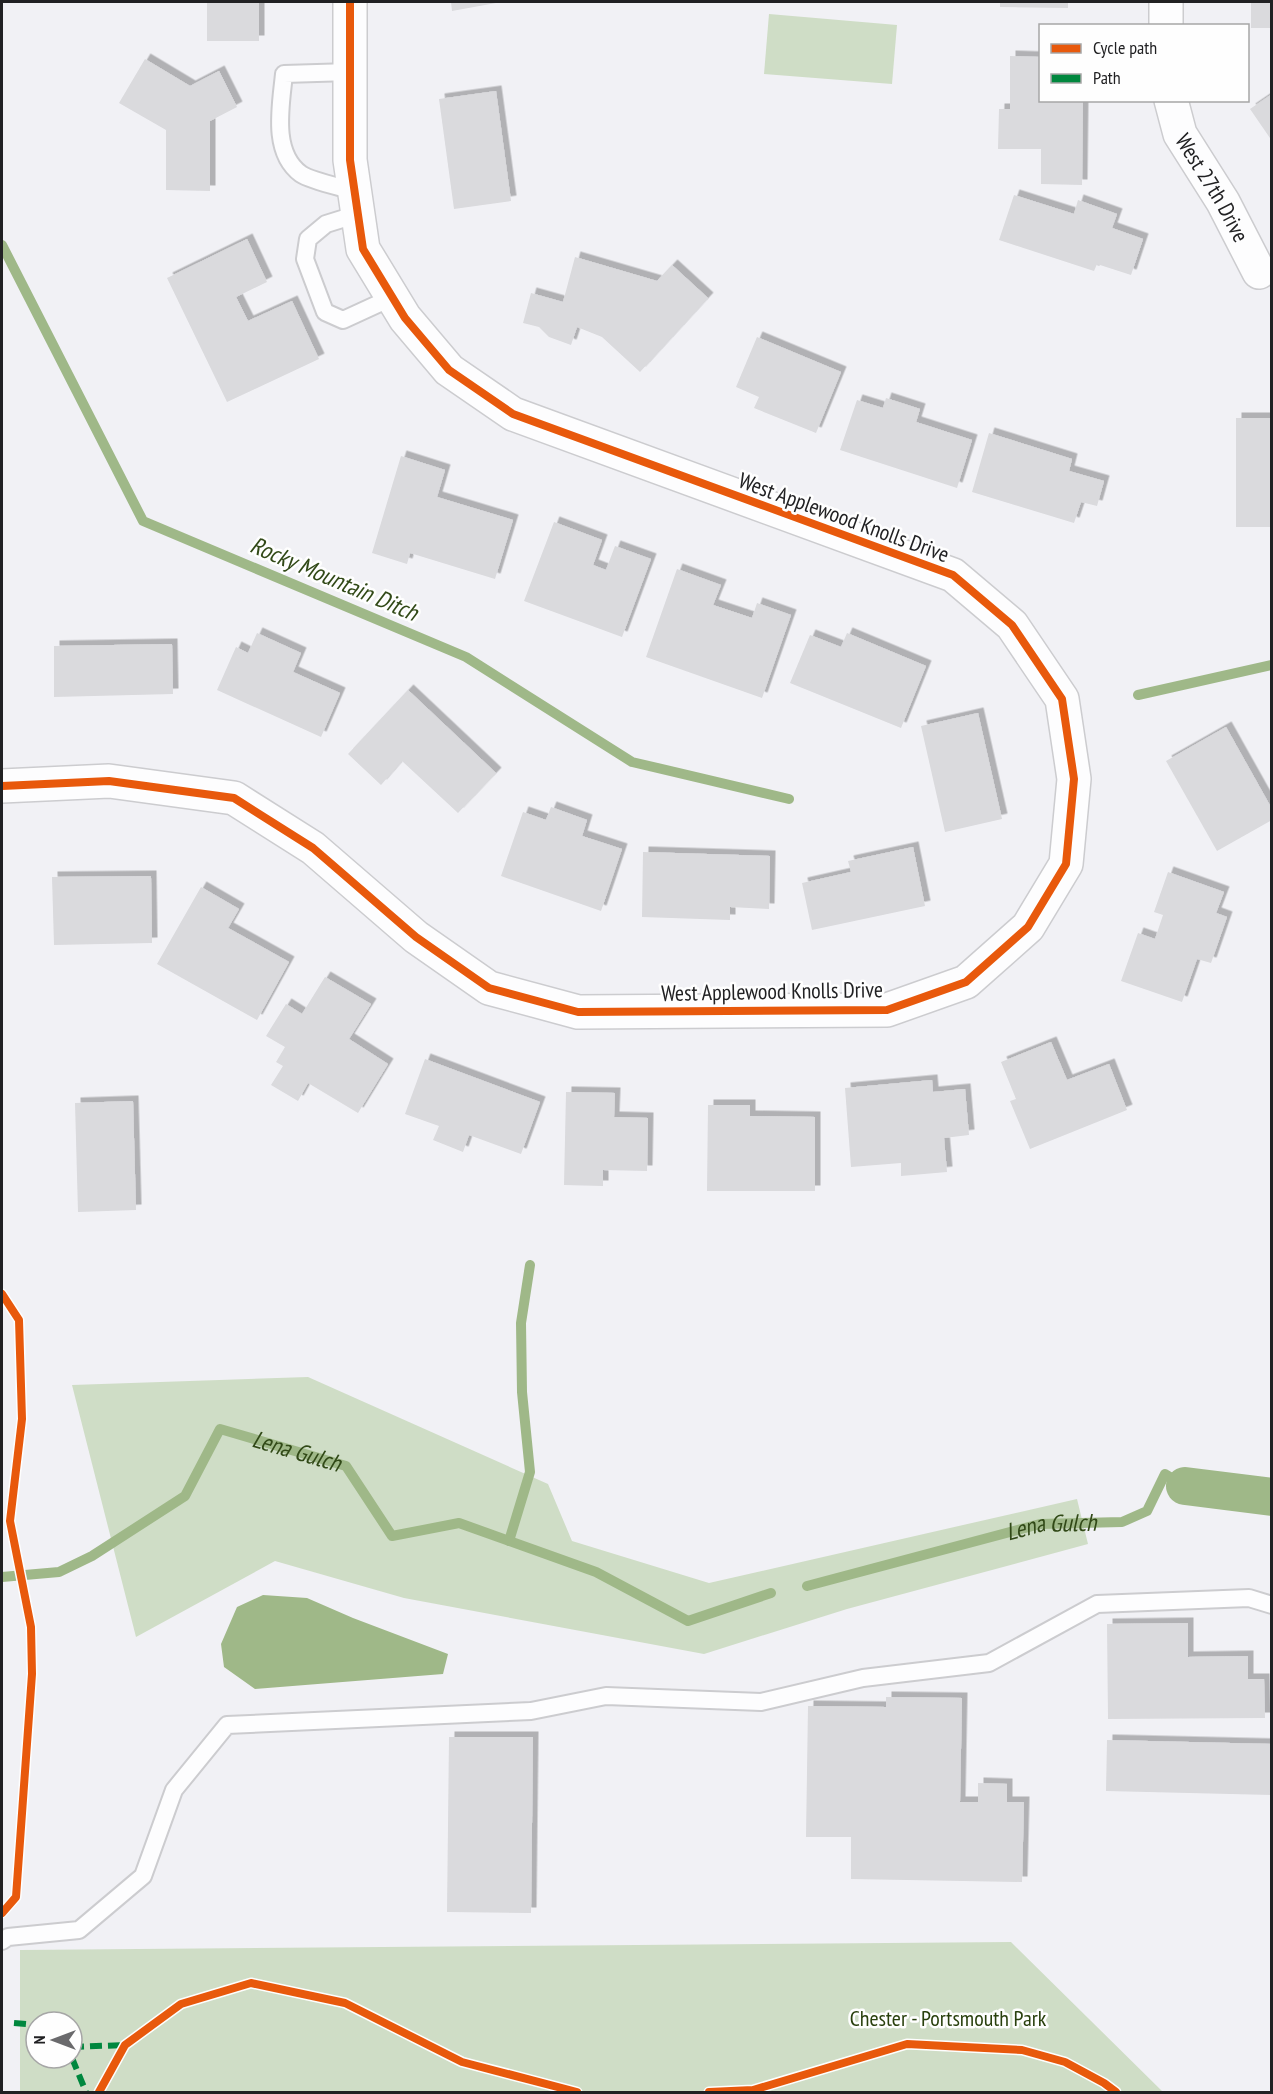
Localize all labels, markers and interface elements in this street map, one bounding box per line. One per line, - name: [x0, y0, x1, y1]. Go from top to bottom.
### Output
- legend: [1039, 24, 1249, 102]
- text: Cycle path: [1093, 36, 1157, 59]
- text: Path: [1093, 66, 1121, 89]
- street label: West 27th Drive: [1169, 128, 1255, 247]
- street label: West Applewood Knolls Drive: [735, 466, 953, 568]
- water label: Rocky Mountain Ditch: [246, 529, 424, 628]
- street label: West Applewood Knolls Drive: [661, 975, 883, 1007]
- water label: Lena Gulch: [249, 1423, 346, 1479]
- water label: Lena Gulch: [1002, 1507, 1098, 1547]
- park label: Chester - Portsmouth Park: [850, 2004, 1047, 2032]
- north arrow: [24, 2010, 84, 2070]
- text: N: [29, 2036, 49, 2044]

